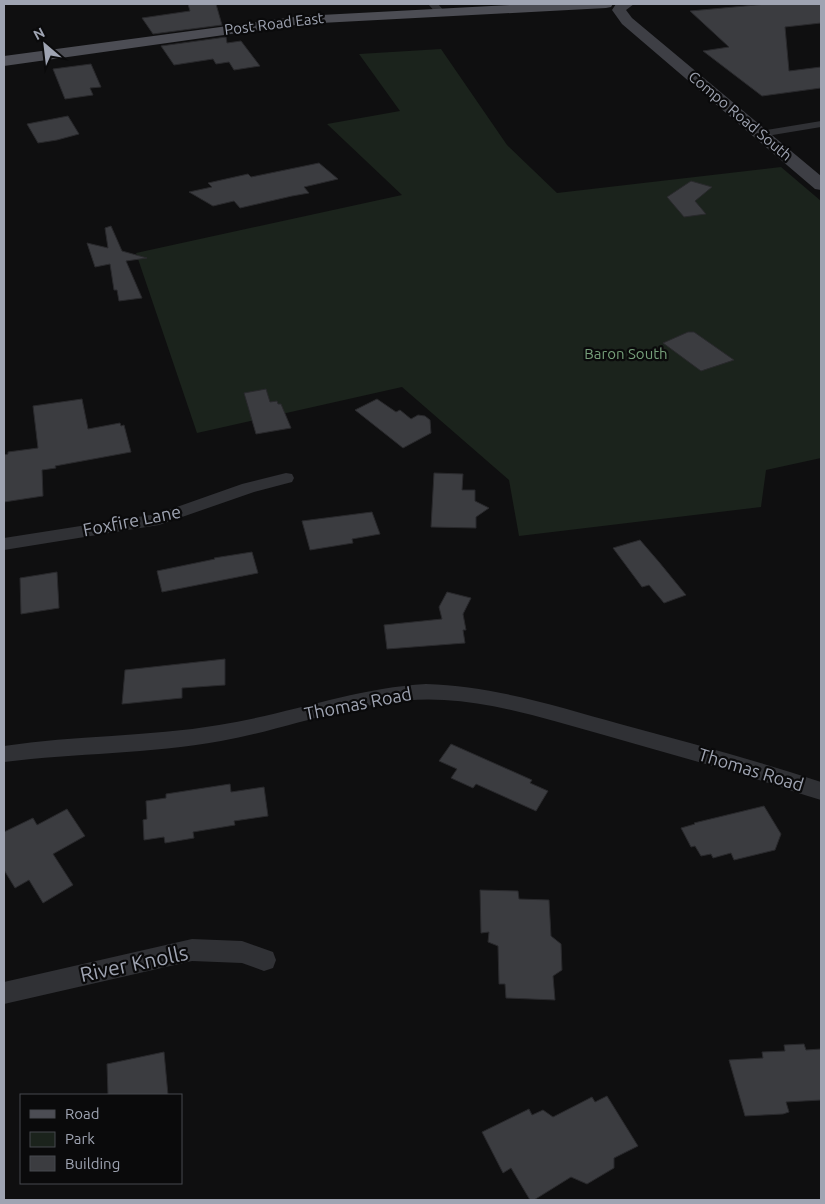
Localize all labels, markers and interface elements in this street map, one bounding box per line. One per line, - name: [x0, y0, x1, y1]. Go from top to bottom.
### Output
- street label: Post Road East: [223, 9, 325, 38]
- north arrow: [20, 20, 70, 70]
- text: N: [31, 24, 47, 43]
- street label: Compo Road South: [685, 67, 795, 164]
- park label: Baron South: [584, 345, 668, 362]
- street label: Foxfire Lane: [81, 501, 183, 539]
- street label: Thomas Road: [302, 683, 413, 723]
- street label: Thomas Road: [696, 744, 806, 795]
- street label: River Knolls: [78, 940, 190, 986]
- legend: [20, 1094, 182, 1184]
- text: Road: [65, 1105, 100, 1122]
- text: Park: [65, 1130, 95, 1147]
- text: Building: [65, 1155, 120, 1172]

